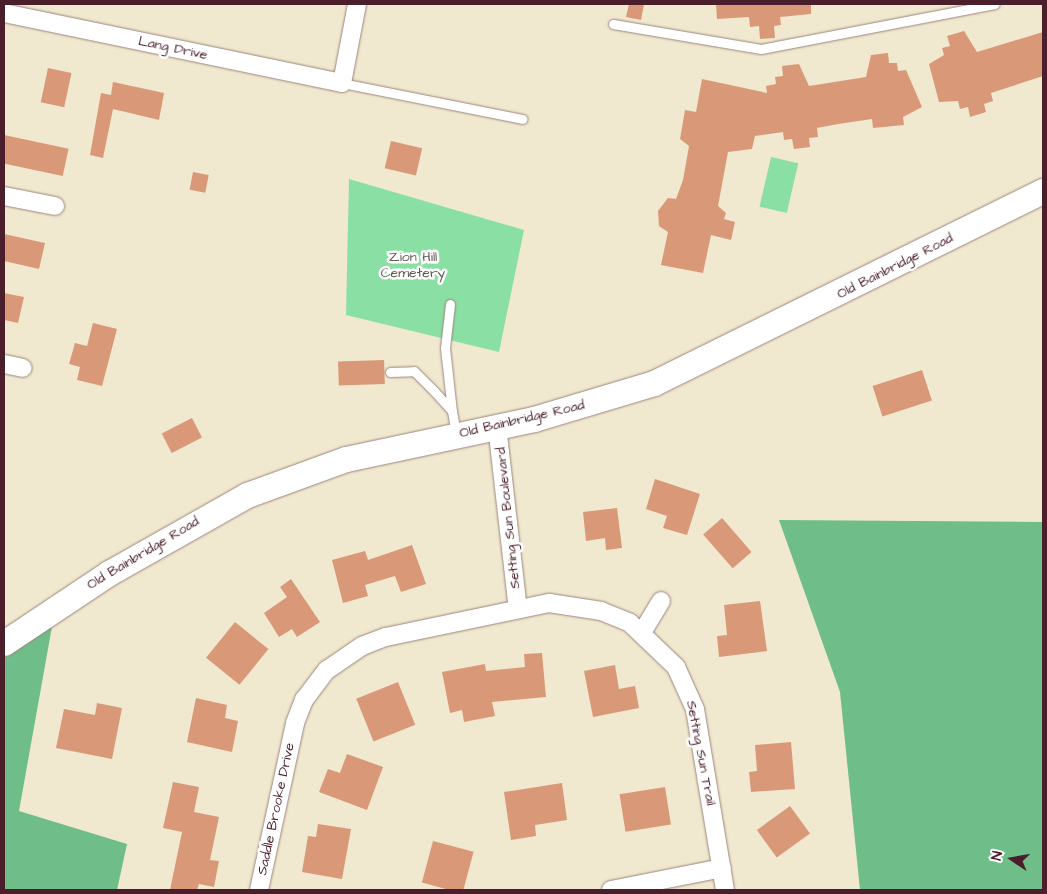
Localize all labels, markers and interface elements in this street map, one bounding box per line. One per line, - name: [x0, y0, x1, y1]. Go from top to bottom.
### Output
- street label: Lang Drive: [137, 32, 209, 64]
- street label: Old Bainbridge Road: [834, 229, 956, 303]
- park label: Zion Hill Cemetery: [381, 249, 445, 282]
- street label: Old Bainbridge Road: [458, 396, 586, 442]
- street label: Setting Sun Boulevard: [492, 446, 524, 590]
- street label: Old Bainbridge Road: [84, 513, 202, 593]
- street label: Setting Sun Trail: [683, 699, 719, 807]
- street label: Saddle Brooke Drive: [254, 741, 298, 877]
- north arrow: [987, 834, 1037, 884]
- text: N: [987, 850, 1008, 862]

